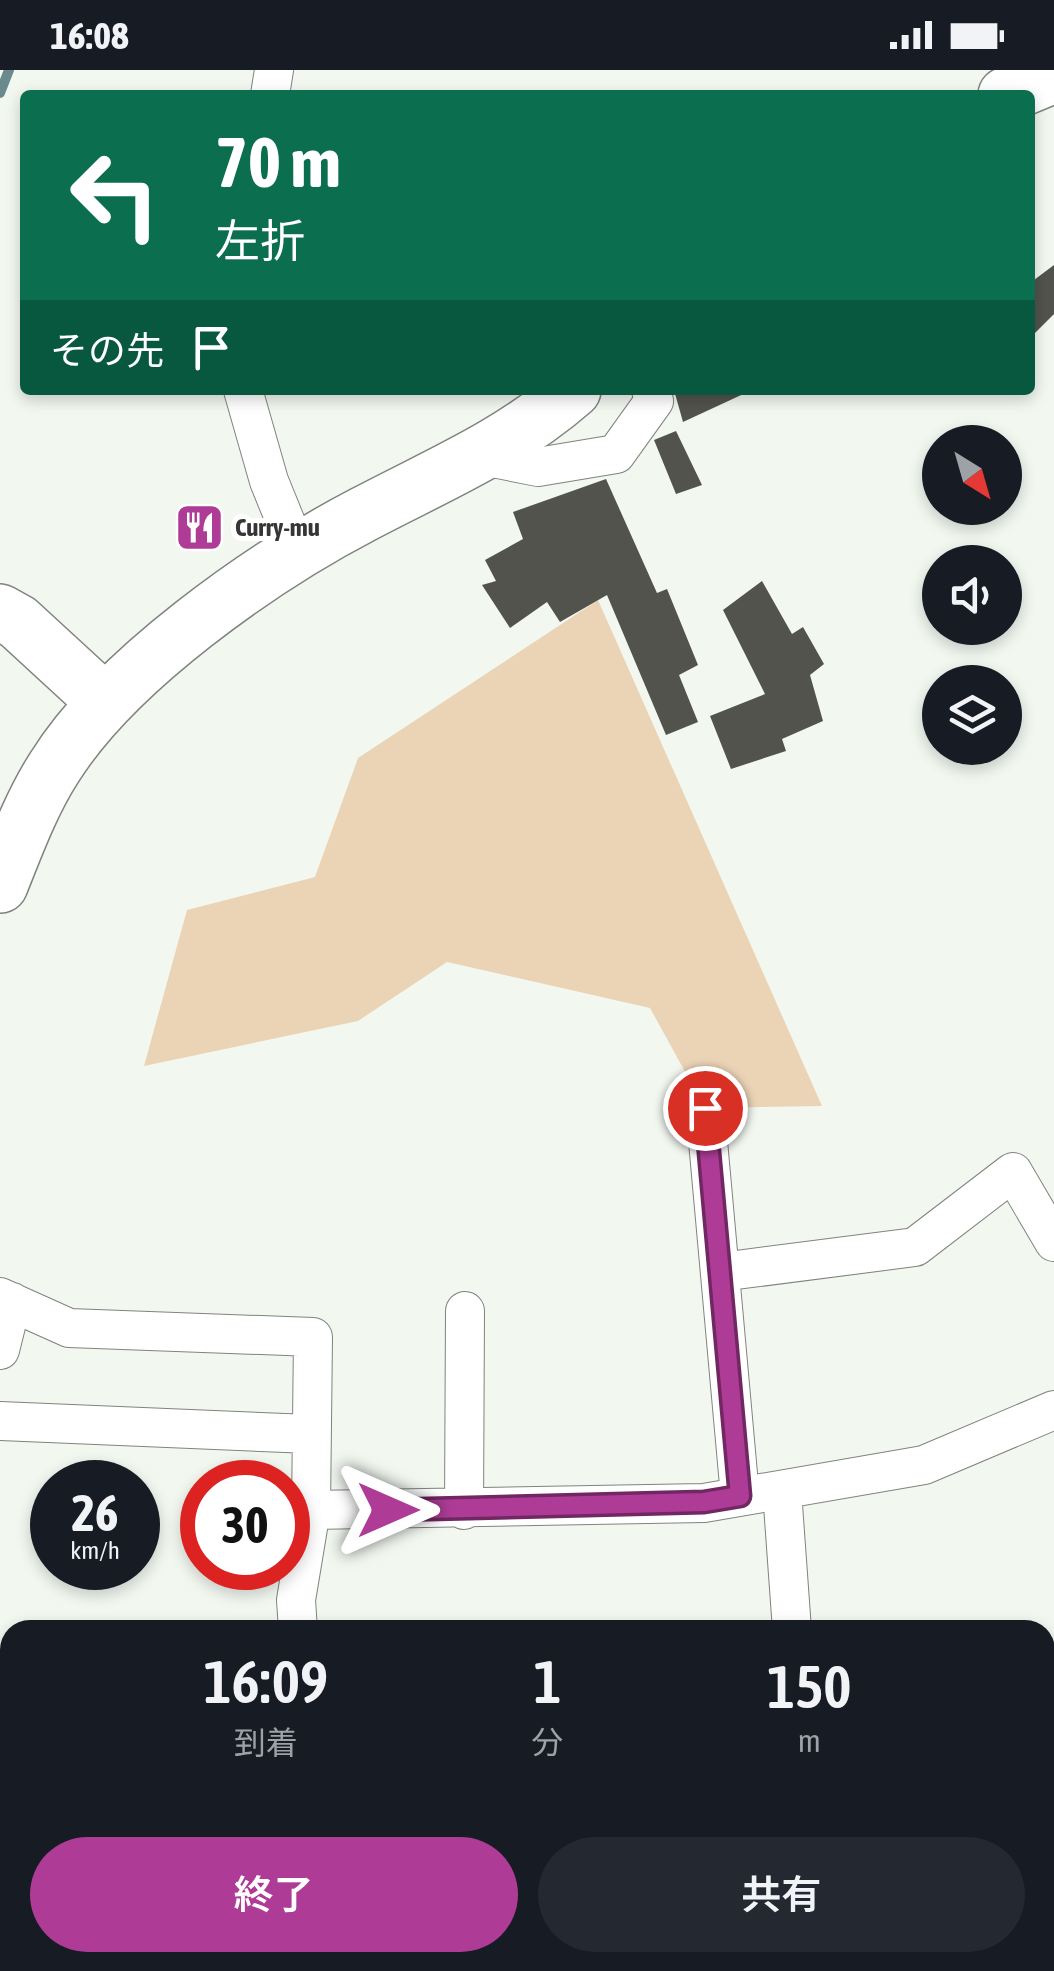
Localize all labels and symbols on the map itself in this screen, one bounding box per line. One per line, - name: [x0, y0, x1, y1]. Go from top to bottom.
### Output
- north arrow: [922, 425, 1022, 525]
- restaurant icon: Curry-mu: [174, 501, 226, 553]
- place label: Curry-mu: [235, 513, 320, 541]
- pin: [663, 1066, 748, 1151]
- position arrow: [336, 1458, 440, 1562]
- speed limit sign: 30: [180, 1460, 310, 1590]

